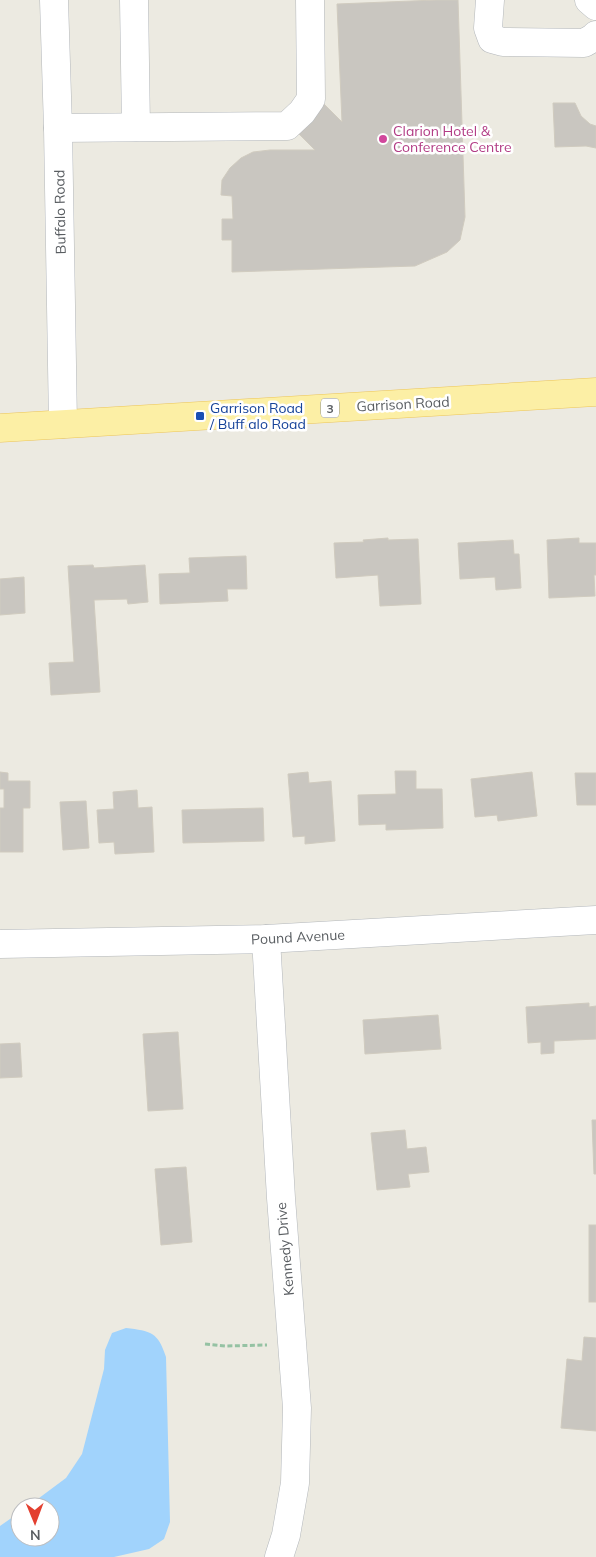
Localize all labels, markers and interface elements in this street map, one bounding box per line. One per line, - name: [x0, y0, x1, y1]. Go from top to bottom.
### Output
- place label: Clarion Hotel & Conference Centre: [393, 122, 512, 156]
- marker: Clarion Hotel & Conference Centre: [377, 133, 389, 145]
- street label: Buffalo Road: [50, 170, 70, 254]
- street label: Garrison Road: [356, 393, 450, 415]
- road number: 3: [321, 398, 339, 418]
- place label: Garrison Road / Buff alo Road: [209, 399, 306, 433]
- marker: Garrison Road / Buff alo Road: [194, 410, 206, 422]
- street label: Pound Avenue: [251, 926, 345, 948]
- street label: Kennedy Drive: [272, 1202, 298, 1296]
- north arrow: [10, 1497, 60, 1547]
- text: N: [30, 1526, 41, 1544]

